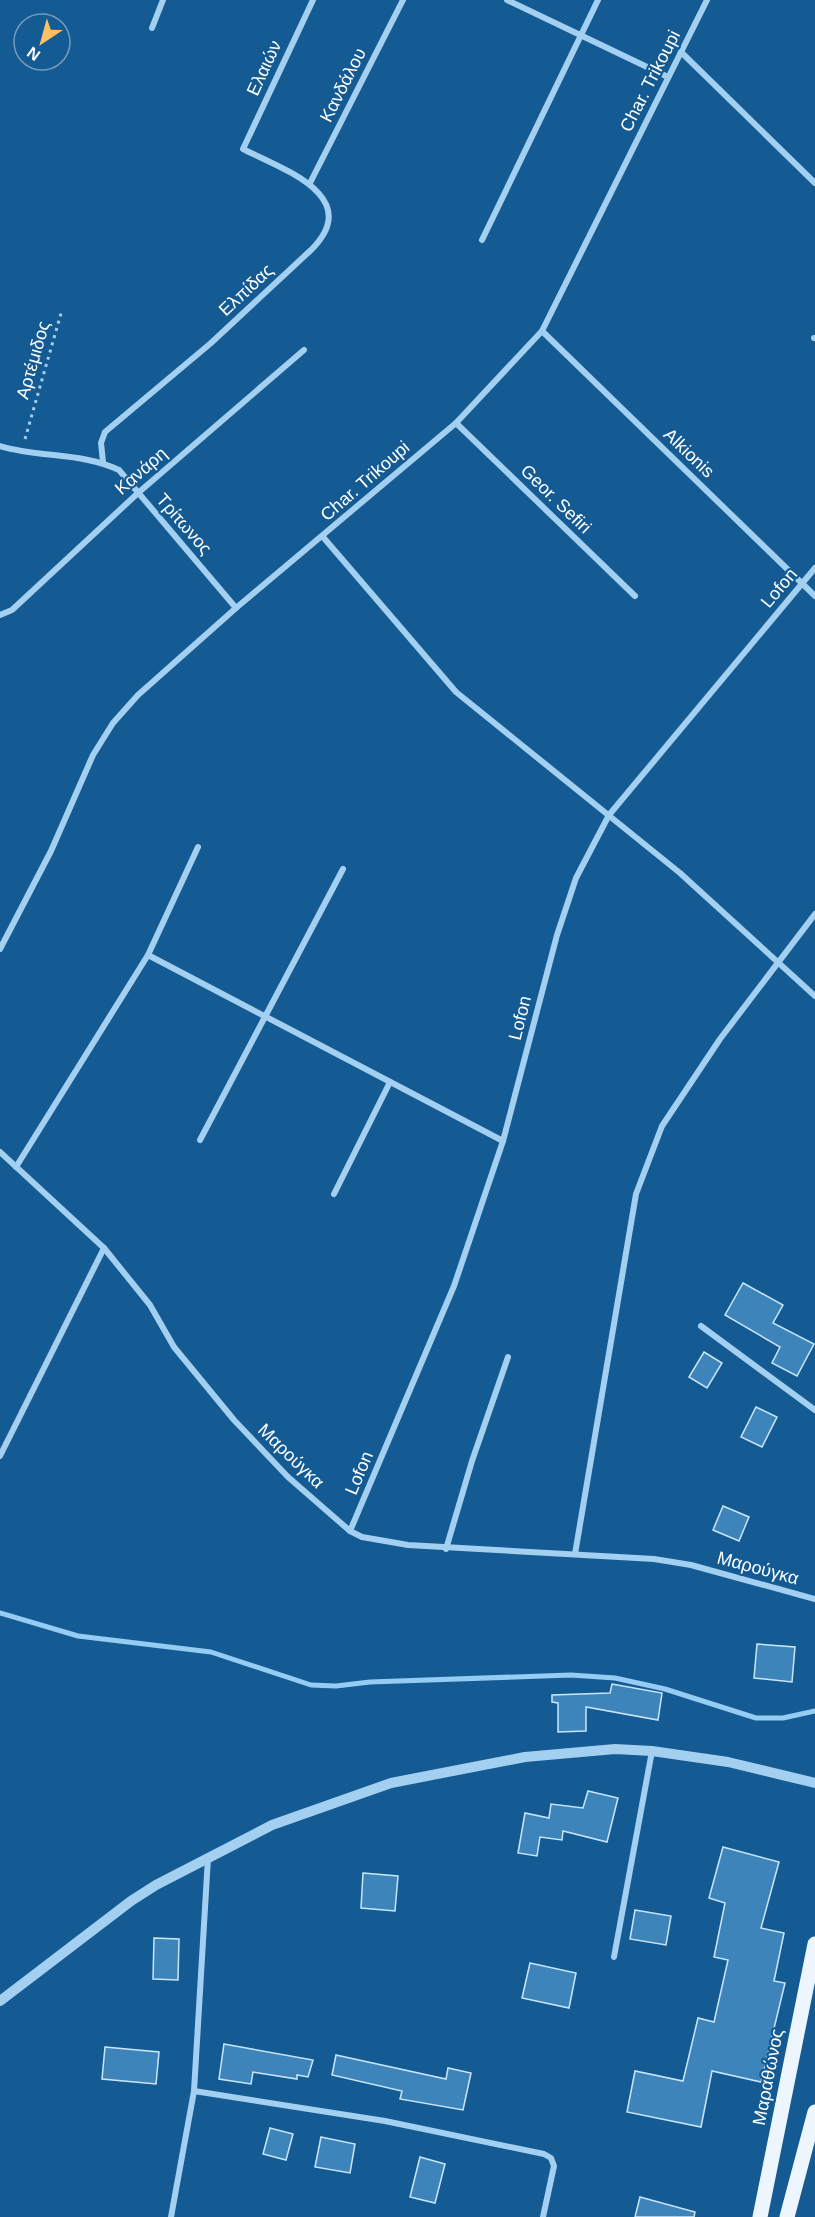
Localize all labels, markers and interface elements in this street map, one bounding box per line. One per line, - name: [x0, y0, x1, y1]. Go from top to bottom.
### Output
- north arrow: [12, 12, 72, 72]
- street label: Char. Trikoupi: [616, 27, 684, 135]
- street label: Ελαιών: [243, 37, 285, 99]
- text: N: [24, 43, 43, 64]
- street label: Κανδάλου: [316, 45, 370, 125]
- street label: Ελπίδας: [215, 260, 277, 320]
- street label: Αρτέμιδος: [12, 318, 54, 401]
- street label: Alkionis: [660, 424, 718, 482]
- street label: Char. Trikoupi: [317, 437, 413, 525]
- street label: Κανάρη: [111, 443, 171, 499]
- street label: Geor. Sefiri: [517, 461, 595, 537]
- street label: Τρίτωνος: [152, 490, 216, 559]
- street label: Lofon: [757, 564, 801, 612]
- street label: Lofon: [505, 994, 535, 1042]
- street label: Μαρούγκα: [254, 1420, 328, 1492]
- street label: Lofon: [341, 1448, 377, 1498]
- street label: Μαρούγκα: [715, 1548, 801, 1588]
- street label: Μαραθώνος: [749, 2027, 787, 2127]

